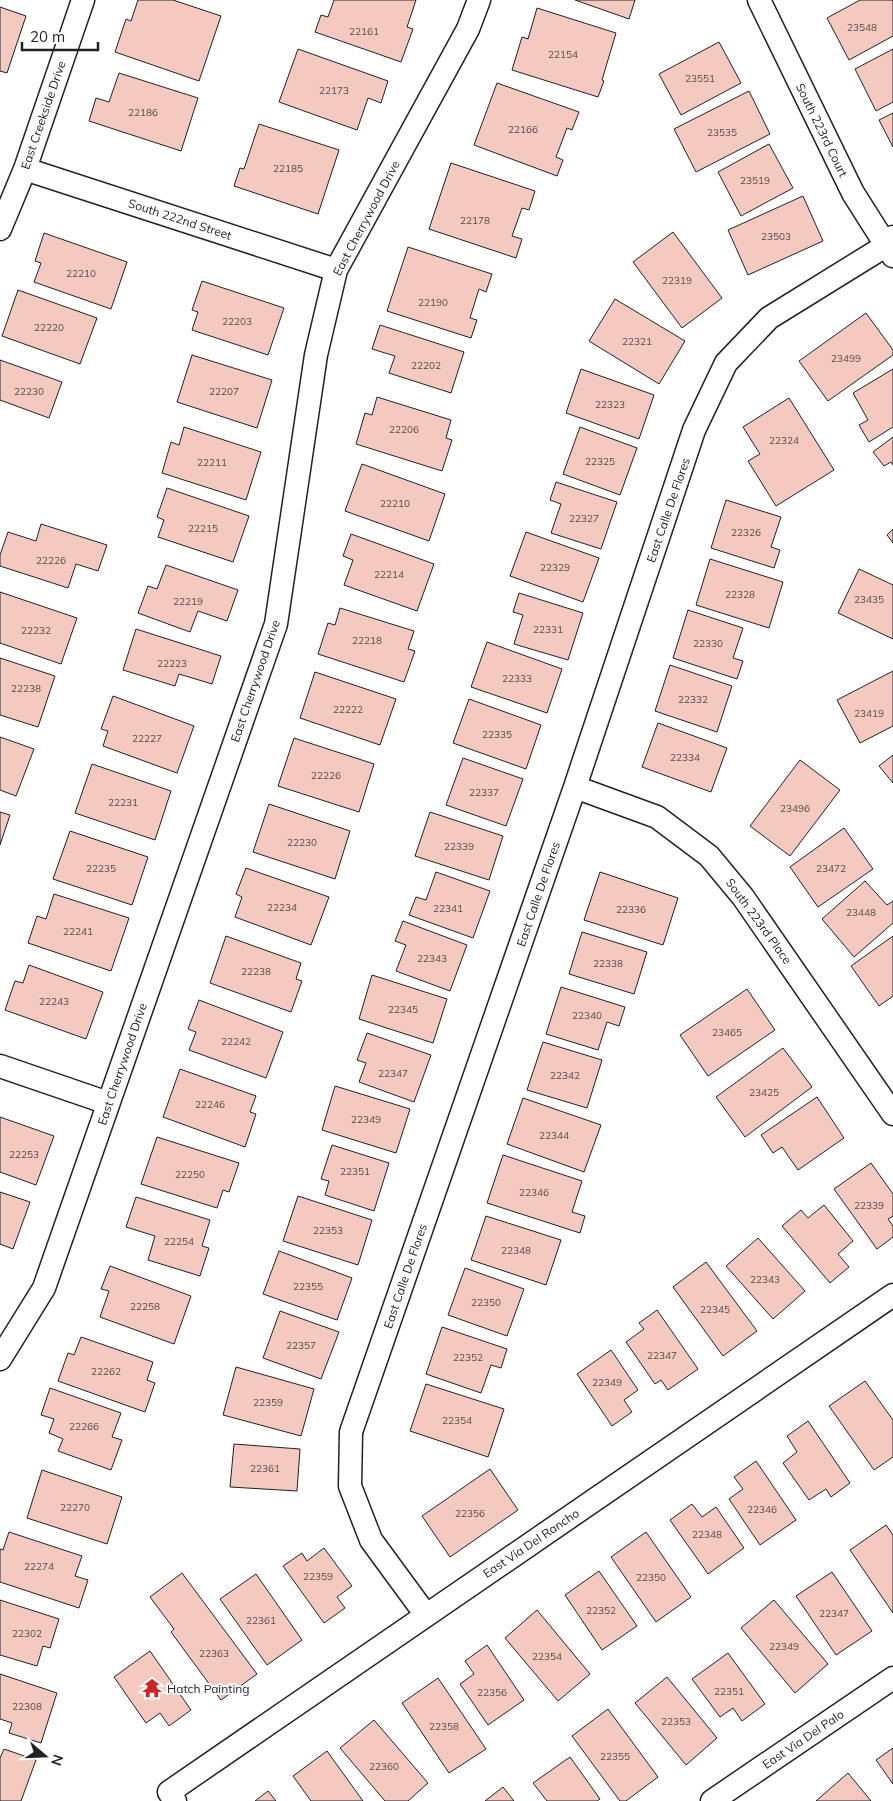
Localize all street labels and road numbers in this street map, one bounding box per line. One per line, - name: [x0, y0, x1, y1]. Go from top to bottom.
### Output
- street label: East Creekside Drive: [17, 59, 69, 171]
- street label: South 223rd Court: [793, 81, 851, 179]
- street label: East Cherrywood Drive: [329, 158, 403, 278]
- street label: South 222nd Street: [126, 195, 234, 243]
- street label: East Calle De Flores: [643, 456, 693, 564]
- street label: East Cherrywood Drive: [227, 618, 283, 744]
- street label: East Calle De Flores: [513, 840, 563, 948]
- street label: South 223rd Place: [723, 875, 795, 967]
- street label: East Cherrywood Drive: [94, 1001, 150, 1127]
- street label: East Calle De Flores: [380, 1222, 430, 1330]
- street label: East Via Del Rancho: [480, 1505, 582, 1581]
- street label: East Via Del Palo: [759, 1706, 847, 1772]

